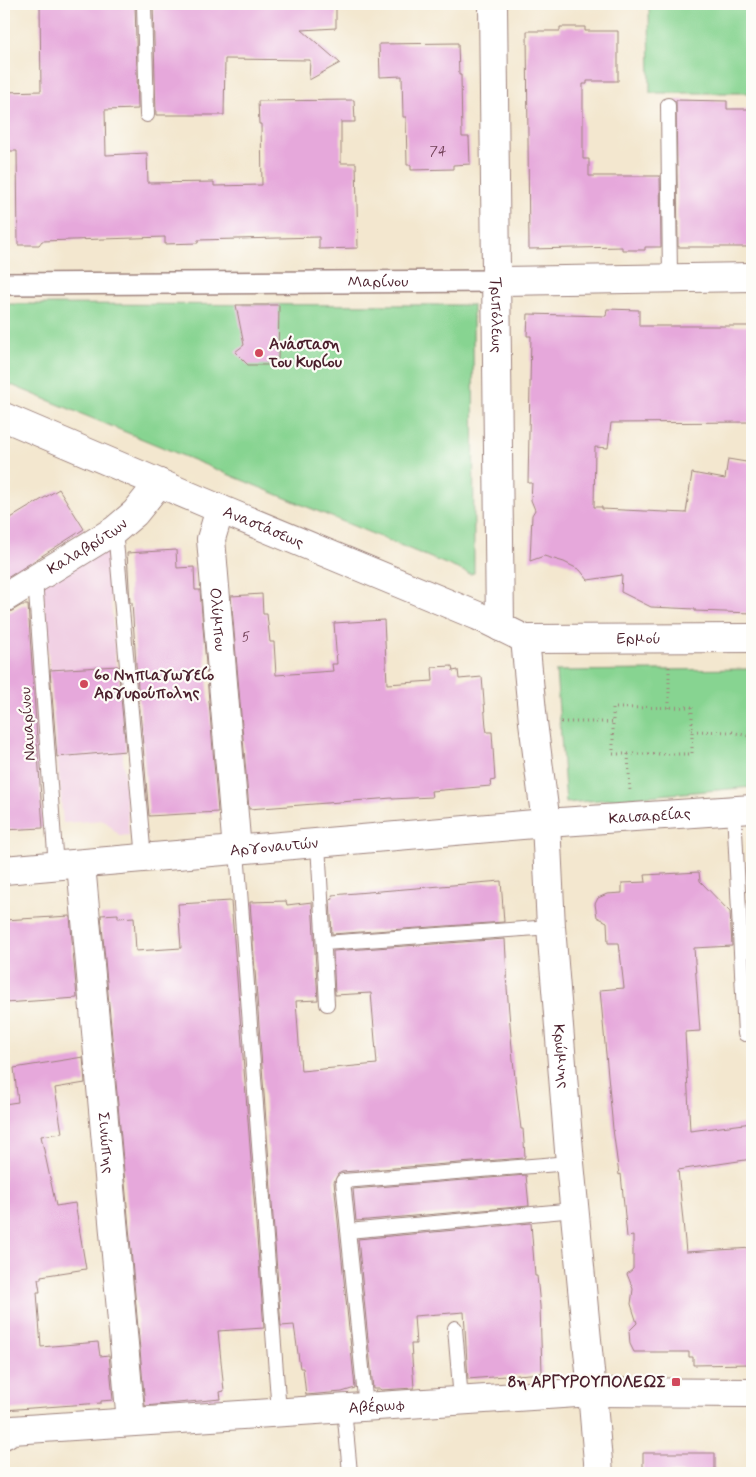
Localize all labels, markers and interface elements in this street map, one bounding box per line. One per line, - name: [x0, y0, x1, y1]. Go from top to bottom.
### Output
- house number: 74: [430, 142, 447, 160]
- street label: Μαρίνου: [347, 271, 408, 292]
- street label: Τριπόλεως: [486, 277, 507, 353]
- place label: Ανάσταση του Κυρίου: [268, 334, 343, 373]
- marker: Ανάσταση του Κυρίου: [253, 347, 265, 359]
- street label: Αναστάσεως: [220, 501, 307, 553]
- street label: Καλαβρύτων: [43, 513, 132, 580]
- street label: Ολύμπου: [205, 587, 231, 652]
- house number: 5: [242, 628, 250, 646]
- street label: Ερμού: [616, 628, 661, 649]
- place label: 6ο Νηπιαγωγείο Αργυρούπολης: [94, 665, 214, 704]
- marker: 6ο Νηπιαγωγείο Αργυρούπολης: [78, 678, 90, 690]
- street label: Ναυαρίνου: [15, 686, 41, 762]
- street label: Καισαρείας: [608, 803, 691, 829]
- street label: Αργοναυτών: [229, 832, 319, 861]
- street label: Κρώμνης: [548, 1023, 574, 1089]
- street label: Σινώπης: [93, 1111, 119, 1175]
- place label: 8η ΑΡΓΥΡΟΥΠΟΛΕΩΣ: [507, 1372, 666, 1393]
- marker: 8η ΑΡΓΥΡΟΥΠΟΛΕΩΣ: [670, 1376, 682, 1388]
- street label: Αβέρωφ: [348, 1394, 406, 1418]

